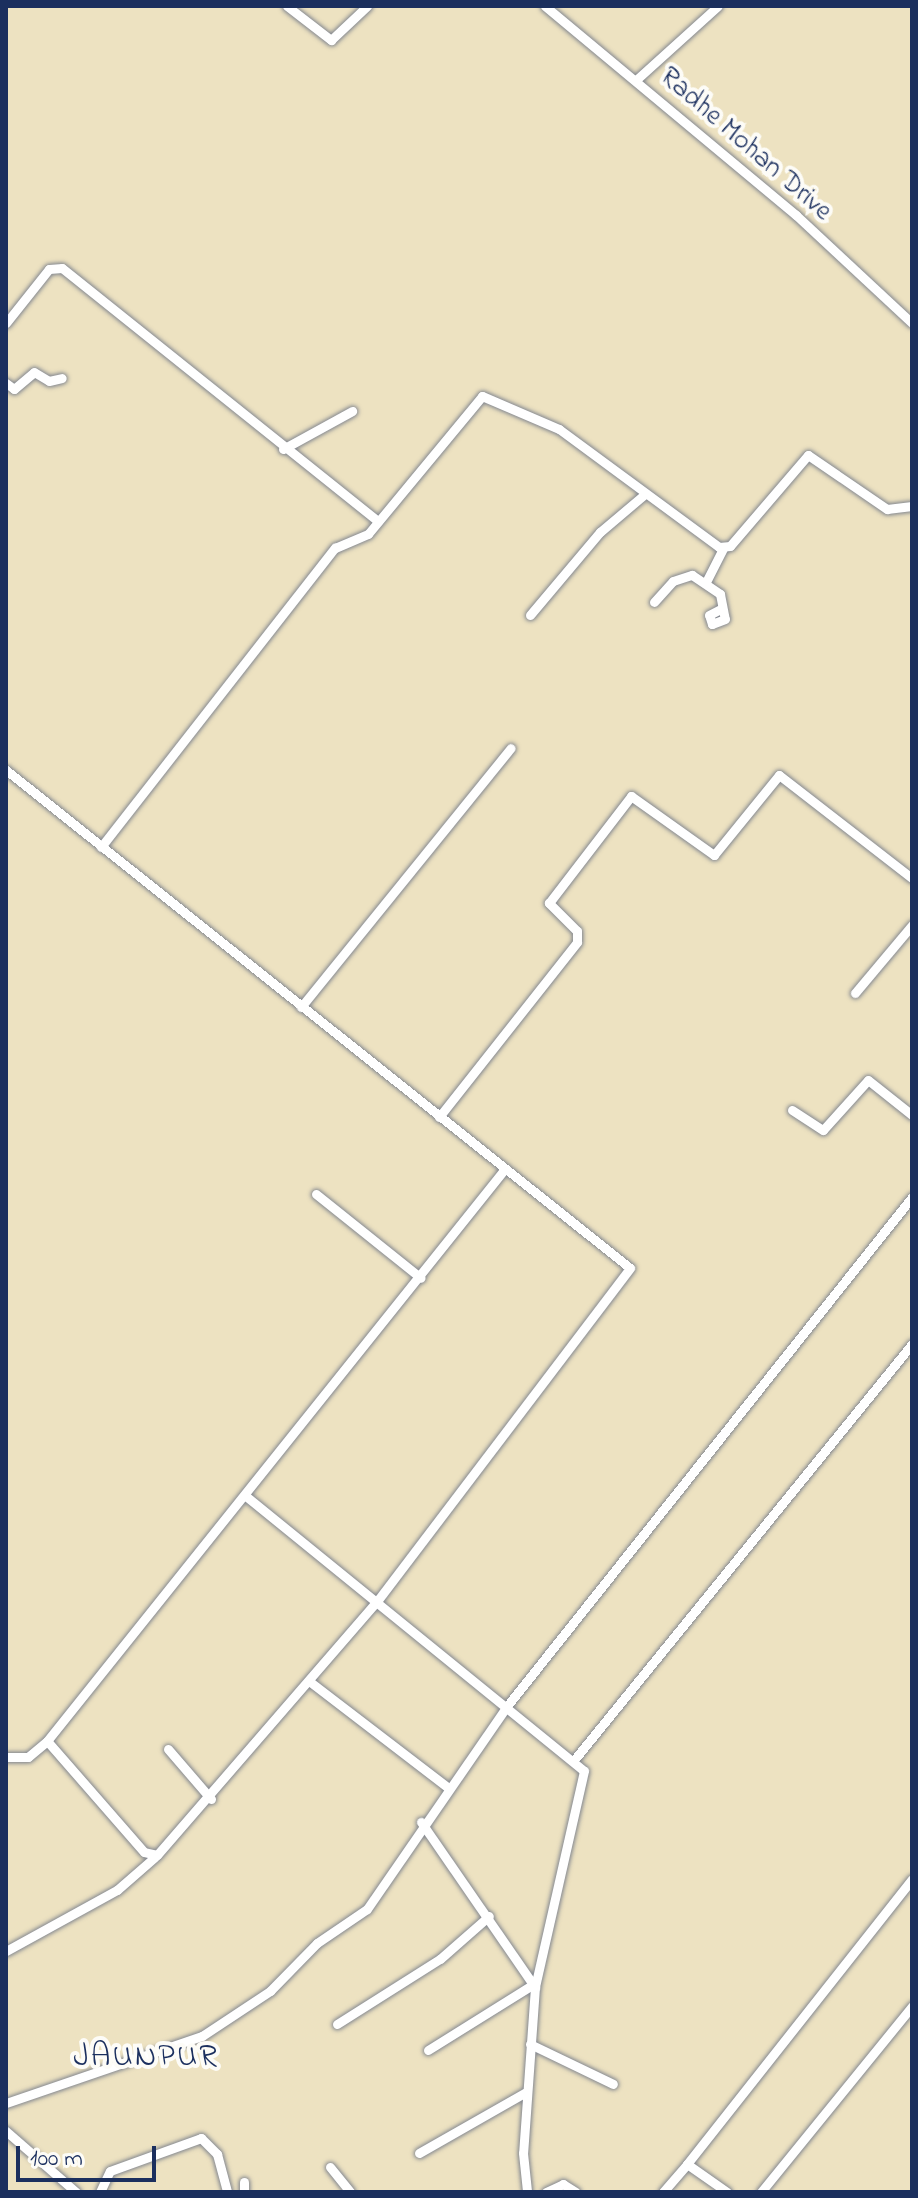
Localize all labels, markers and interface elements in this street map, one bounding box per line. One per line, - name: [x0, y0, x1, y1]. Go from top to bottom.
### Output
- street label: Radhe Mohan Drive: [652, 61, 838, 229]
- district label: JAUNPUR: [73, 2039, 219, 2077]
- scale bar: [20, 2130, 160, 2180]
- text: 100 m: [30, 2142, 83, 2177]

